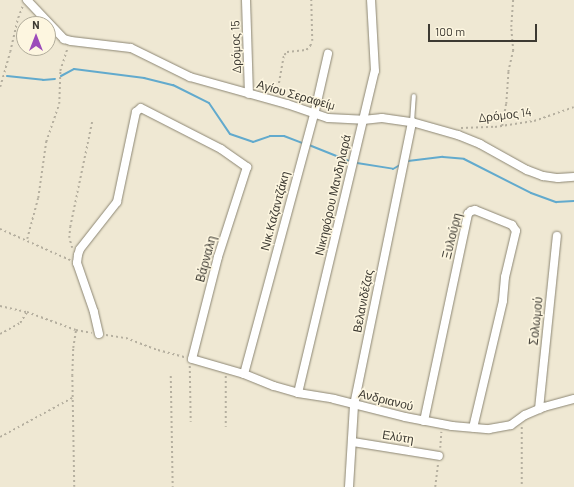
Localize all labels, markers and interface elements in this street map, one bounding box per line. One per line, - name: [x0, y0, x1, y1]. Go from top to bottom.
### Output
- north arrow: [16, 16, 56, 56]
- scale bar: [430, 16, 539, 42]
- text: N: [32, 18, 40, 31]
- street label: Δρόμος 15: [228, 20, 244, 74]
- text: 100 m: [435, 24, 465, 38]
- street label: Αγίου Σεραφείμ: [255, 77, 337, 113]
- street label: Δρόμος 14: [478, 105, 532, 125]
- street label: Νικηφόρου Μανδηλαρά: [312, 133, 354, 257]
- street label: Νικ.Καζαντζάκη: [257, 170, 293, 252]
- street label: Ξυλούρη: [439, 211, 465, 261]
- street label: Βάρναλη: [193, 234, 219, 284]
- street label: Βελανιδέζας: [350, 268, 376, 334]
- street label: Σολωμού: [526, 296, 546, 346]
- street label: Ανδριανού: [357, 386, 415, 414]
- street label: Ελύτη: [381, 427, 415, 447]

